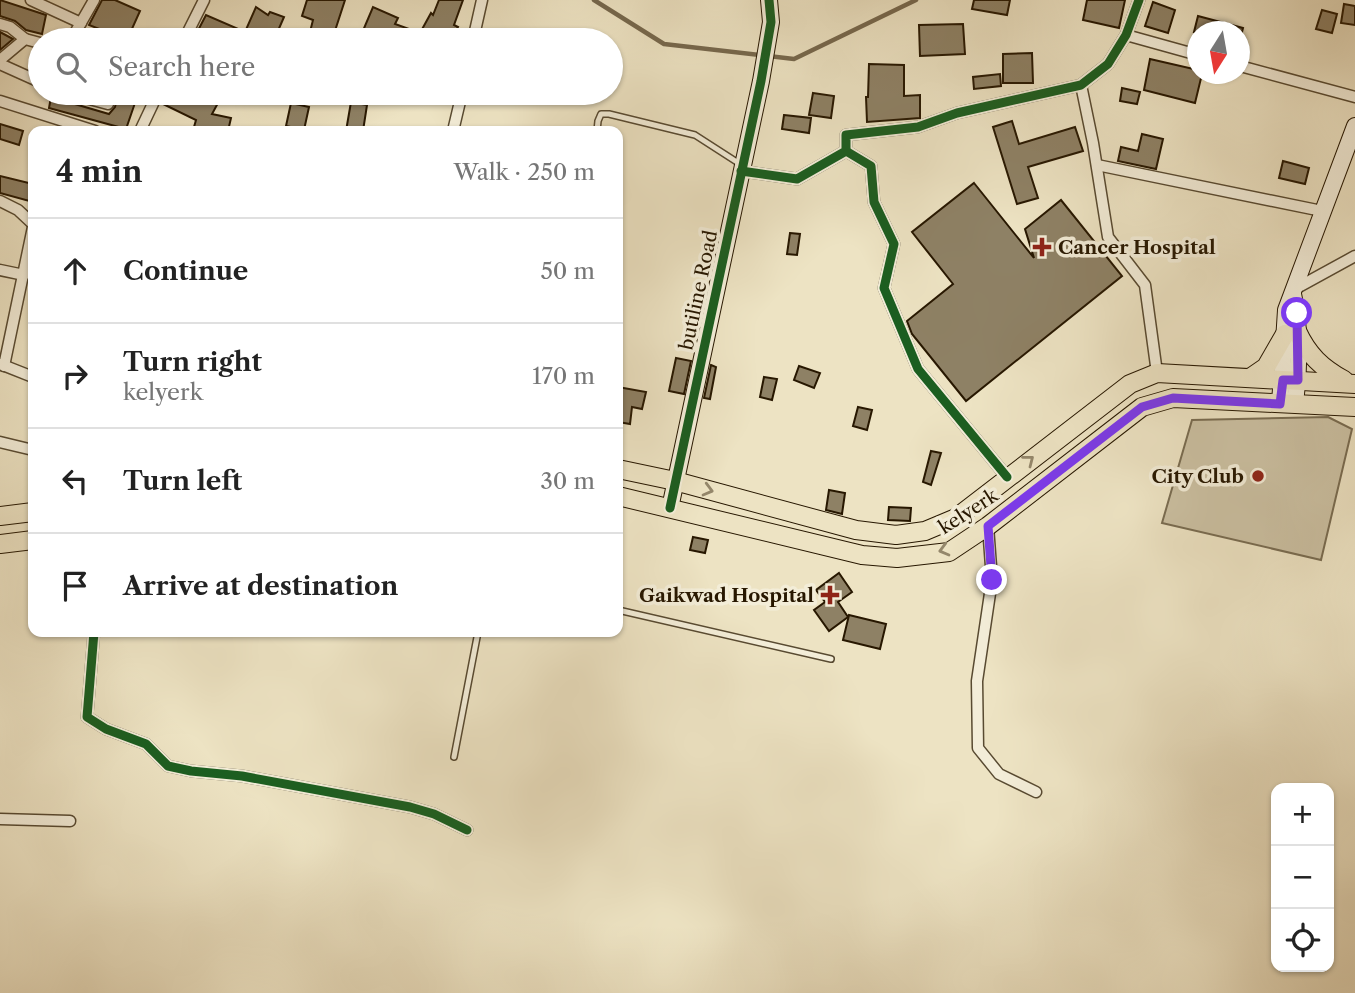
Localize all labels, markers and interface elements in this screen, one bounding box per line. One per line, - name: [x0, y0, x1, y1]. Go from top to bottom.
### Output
- north arrow: [1187, 21, 1250, 84]
- search box: [28, 28, 623, 105]
- icon: search: [52, 48, 90, 86]
- text: Search here: [108, 51, 255, 83]
- text: 4 min: [56, 153, 142, 190]
- text: Walk · 250 m: [454, 158, 595, 186]
- street label: butiline Road: [675, 228, 722, 352]
- place label: Cancer Hospital: [1058, 236, 1216, 259]
- marker: Cancer Hospital: [1032, 237, 1052, 257]
- icon: ahead: [56, 252, 94, 290]
- text: Continue: [123, 255, 248, 287]
- text: 50 m: [540, 257, 595, 285]
- route start: [1281, 297, 1312, 328]
- text: Turn right: [123, 346, 262, 378]
- icon: right: [56, 357, 94, 395]
- text: 170 m: [532, 362, 595, 390]
- text: kelyerk: [123, 378, 203, 406]
- one-way arrow: [1022, 455, 1034, 468]
- icon: left: [56, 462, 94, 500]
- text: Turn left: [123, 465, 242, 497]
- place label: City Club: [1151, 465, 1244, 488]
- text: 30 m: [540, 467, 595, 495]
- marker: City Club: [1250, 468, 1266, 484]
- one-way arrow: [702, 482, 714, 496]
- street label: kelyerk: [934, 483, 1003, 539]
- one-way arrow: [938, 542, 950, 556]
- route end: [976, 564, 1007, 595]
- icon: arrive: [56, 567, 94, 605]
- text: Arrive at destination: [123, 570, 398, 602]
- place label: Gaikwad Hospital: [639, 584, 814, 607]
- marker: Gaikwad Hospital: [820, 585, 840, 605]
- map controls: [1271, 783, 1334, 972]
- button: +: [1271, 783, 1334, 846]
- button: −: [1271, 846, 1334, 909]
- button: locate: [1271, 909, 1334, 972]

